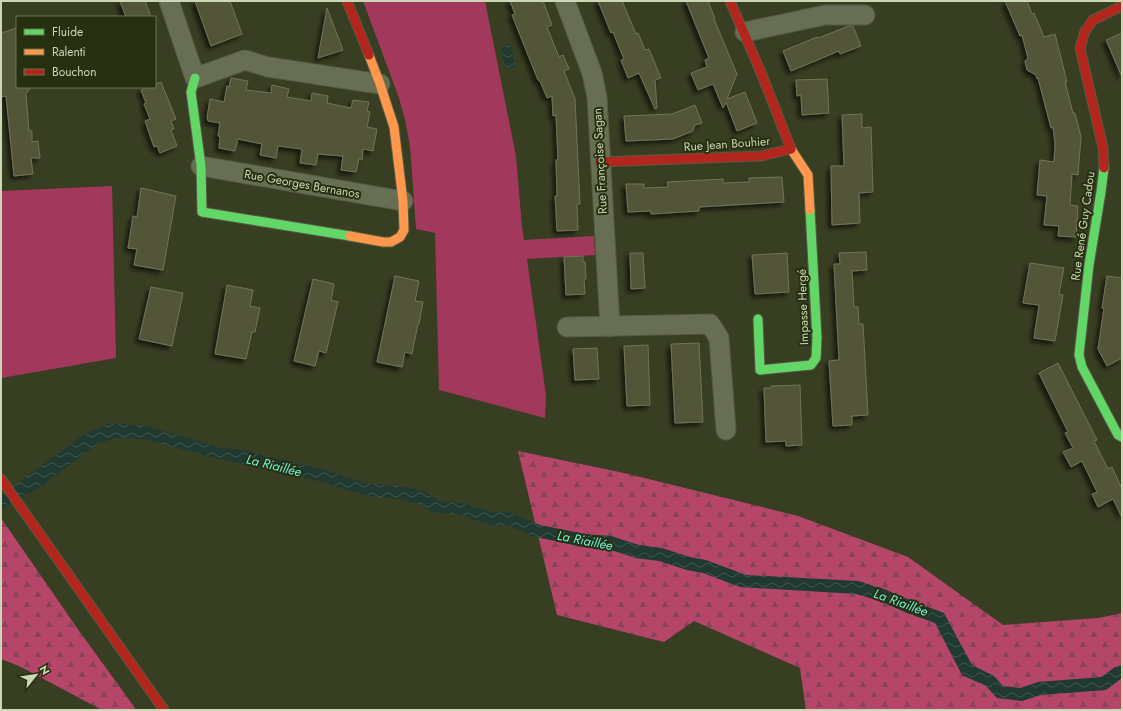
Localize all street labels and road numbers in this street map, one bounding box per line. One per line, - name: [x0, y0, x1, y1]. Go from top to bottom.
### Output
- street label: Rue Françoise Sagan: [588, 108, 612, 214]
- street label: Rue Jean Bouhier: [683, 132, 772, 156]
- street label: Rue Georges Bernanos: [243, 165, 361, 203]
- street label: Rue René Guy Cadou: [1066, 170, 1100, 282]
- street label: Impasse Hergé: [793, 269, 813, 345]

